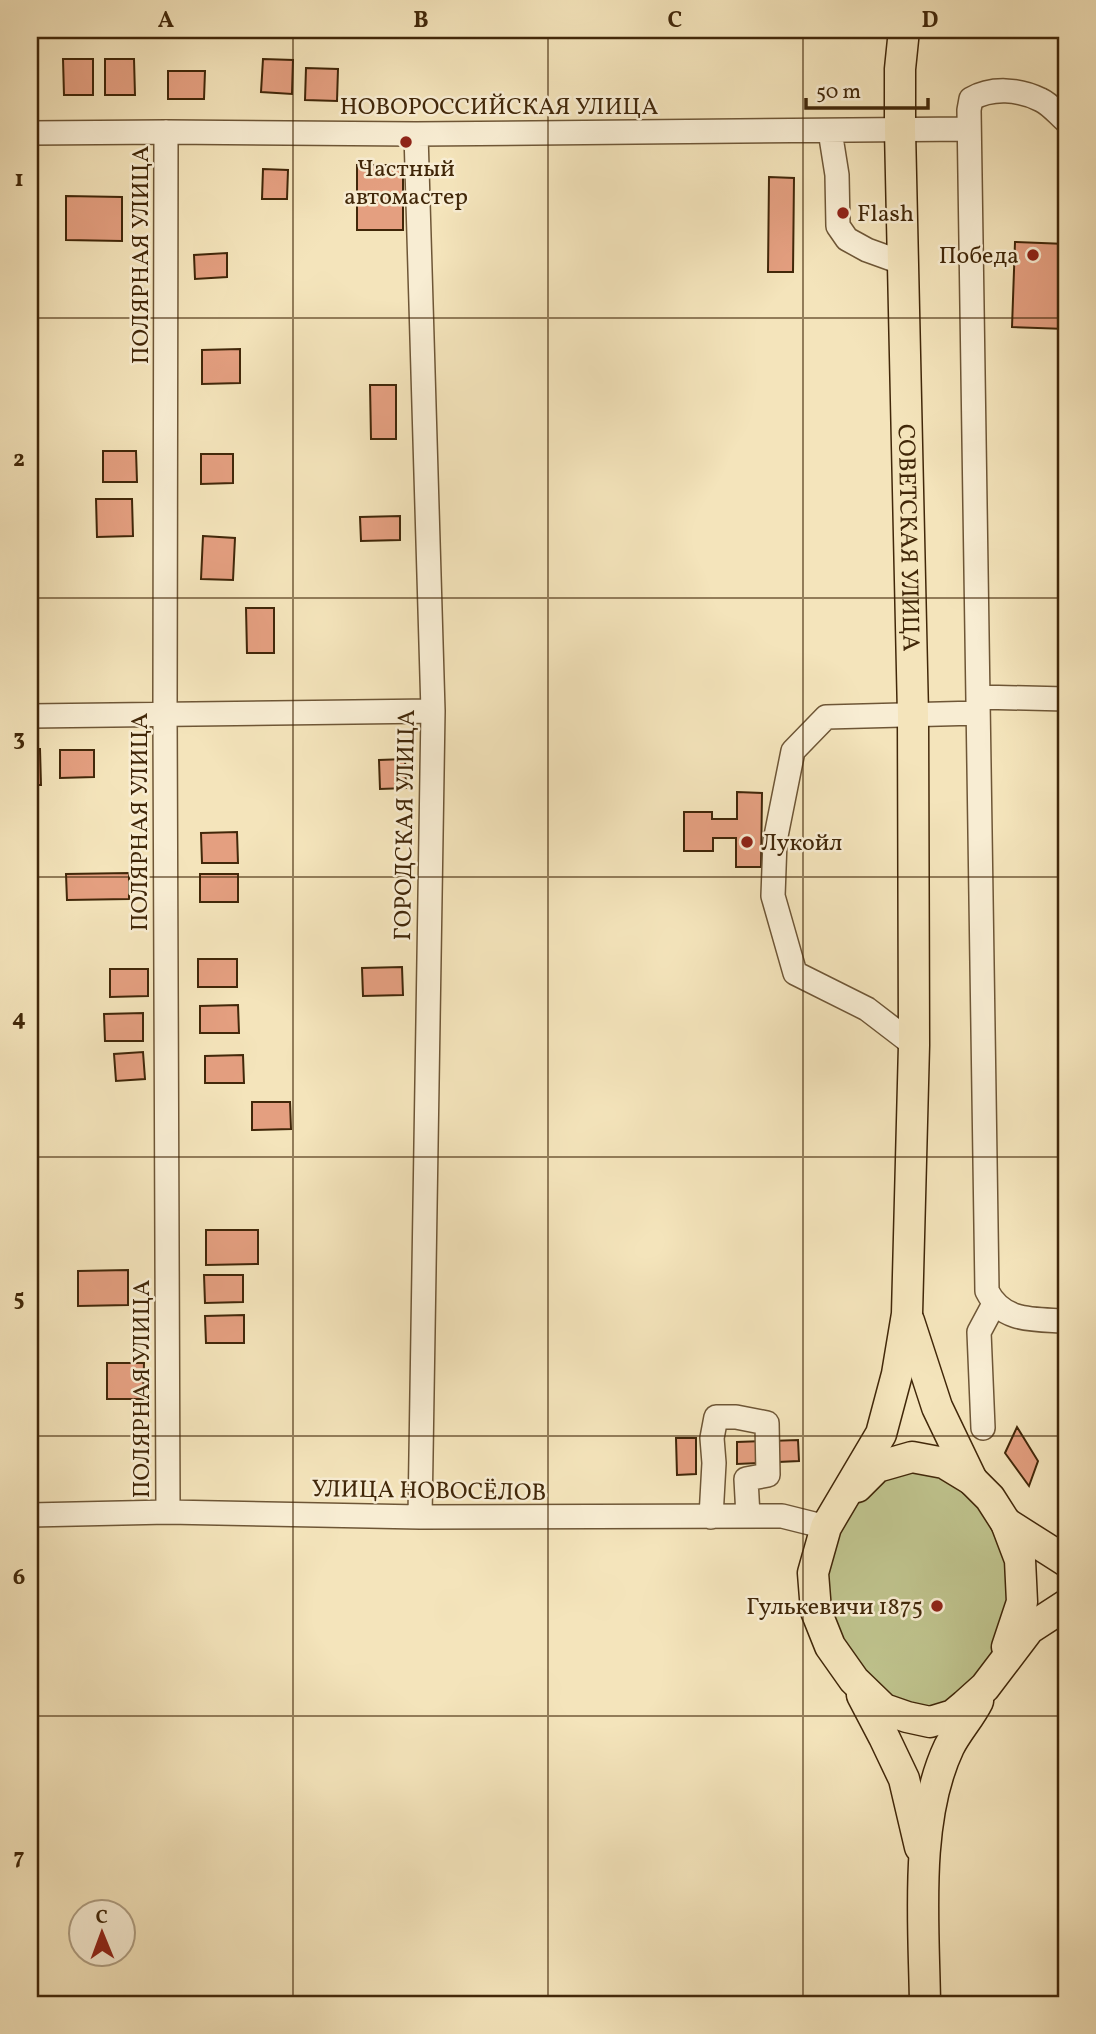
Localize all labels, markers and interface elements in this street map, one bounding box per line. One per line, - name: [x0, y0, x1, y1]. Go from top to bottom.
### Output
- text: A: [158, 5, 174, 37]
- text: B: [413, 5, 429, 37]
- text: C: [668, 5, 682, 37]
- text: D: [922, 5, 939, 37]
- scale bar: [806, 66, 928, 110]
- text: 50 m: [816, 78, 861, 107]
- street label: НОВОРОССИЙСКАЯ УЛИЦА: [340, 91, 658, 125]
- marker: Частный автомастер: [398, 134, 414, 150]
- street label: ПОЛЯРНАЯ УЛИЦА: [125, 146, 159, 364]
- place label: Частный автомастер: [344, 153, 468, 215]
- text: 1: [14, 164, 24, 196]
- place label: Flash: [857, 198, 914, 232]
- marker: Flash: [835, 205, 851, 221]
- place label: Победа: [939, 240, 1019, 274]
- marker: Победа: [1025, 247, 1041, 263]
- street label: СОВЕТСКАЯ УЛИЦА: [888, 424, 927, 652]
- text: 2: [13, 444, 25, 476]
- street label: ГОРОДСКАЯ УЛИЦА: [387, 709, 425, 941]
- street label: ПОЛЯРНАЯ УЛИЦА: [124, 713, 158, 931]
- text: 3: [13, 723, 25, 755]
- place label: Лукойл: [761, 827, 842, 861]
- marker: Лукойл: [739, 834, 755, 850]
- text: 4: [12, 1003, 26, 1035]
- street label: ПОЛЯРНАЯ УЛИЦА: [126, 1280, 160, 1498]
- text: 5: [13, 1283, 25, 1315]
- street label: УЛИЦА НОВОСЁЛОВ: [311, 1473, 547, 1511]
- text: 6: [13, 1562, 25, 1594]
- place label: Гулькевичи 1875: [746, 1591, 923, 1625]
- marker: Гулькевичи 1875: [929, 1598, 945, 1614]
- text: 7: [14, 1842, 25, 1874]
- north arrow: [66, 1898, 136, 1968]
- text: С: [95, 1905, 108, 1931]

